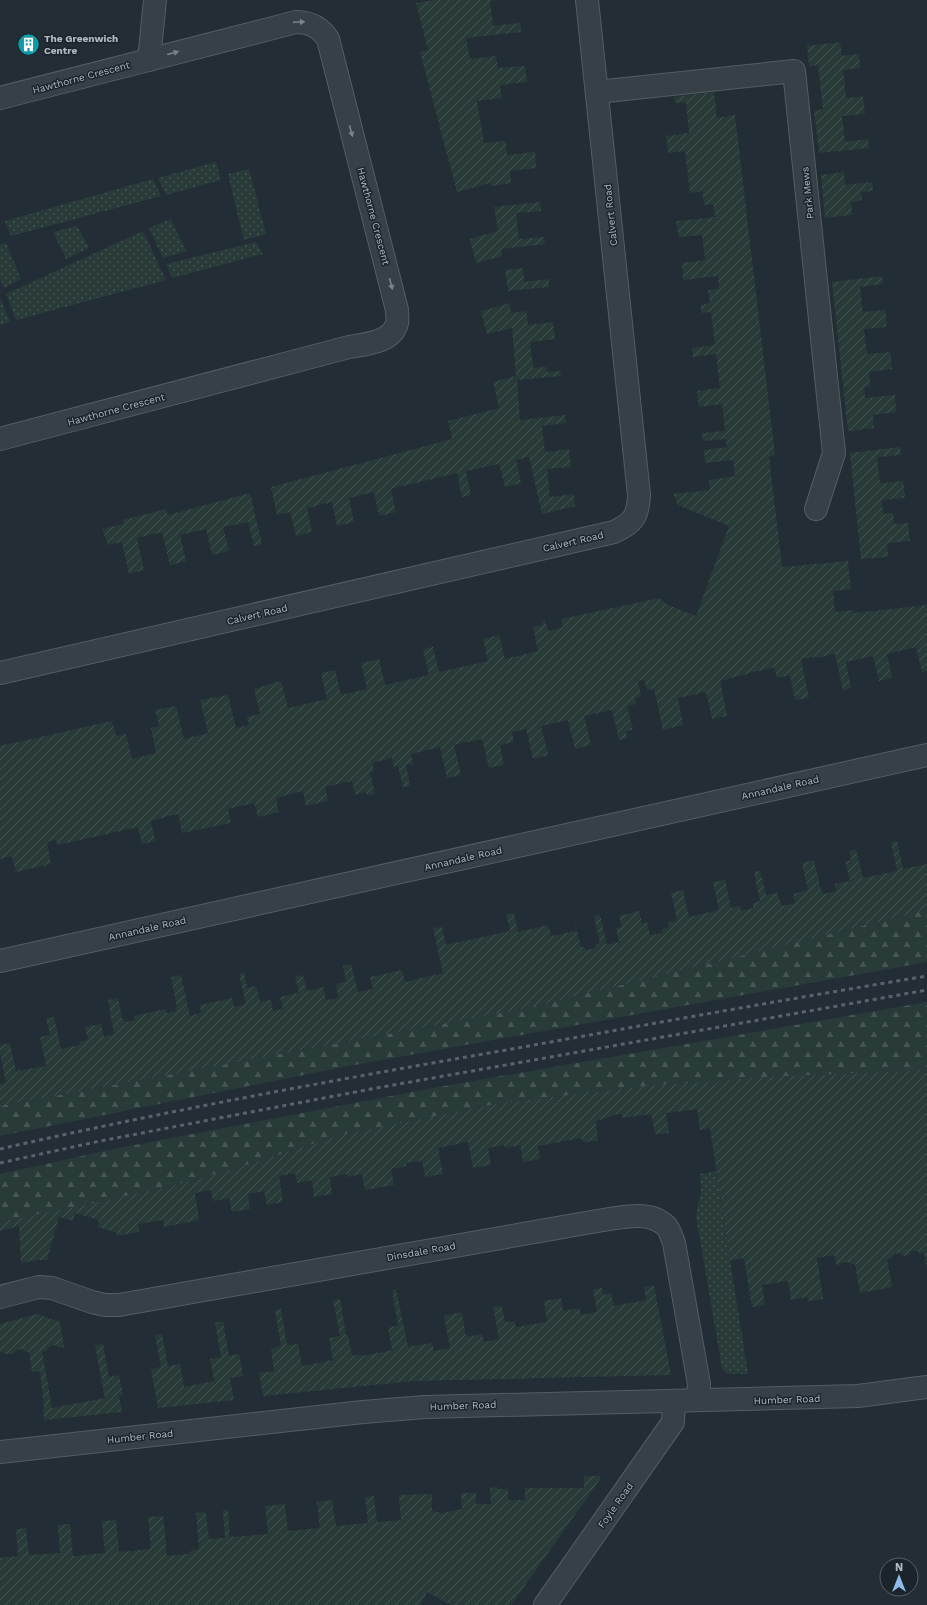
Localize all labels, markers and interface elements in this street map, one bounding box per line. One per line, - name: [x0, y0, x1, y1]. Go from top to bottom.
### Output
- one-way arrow: [293, 19, 305, 26]
- building icon: The Greenwich Centre: [16, 31, 42, 57]
- place label: The Greenwich Centre: [44, 33, 118, 56]
- one-way arrow: [167, 50, 179, 56]
- street label: Hawthorne Crescent: [31, 59, 132, 96]
- one-way arrow: [349, 124, 355, 137]
- street label: Hawthorne Crescent: [355, 166, 392, 267]
- street label: Park Mews: [799, 166, 816, 220]
- street label: Calvert Road: [602, 183, 619, 246]
- one-way arrow: [388, 278, 394, 290]
- street label: Hawthorne Crescent: [66, 391, 167, 428]
- street label: Calvert Road: [542, 529, 605, 554]
- street label: Calvert Road: [226, 602, 289, 627]
- street label: Annandale Road: [740, 773, 820, 802]
- street label: Annandale Road: [423, 844, 503, 873]
- street label: Annandale Road: [107, 914, 187, 943]
- street label: Dinsdale Road: [386, 1240, 456, 1263]
- street label: Humber Road: [754, 1393, 821, 1406]
- street label: Humber Road: [430, 1399, 497, 1412]
- street label: Humber Road: [106, 1428, 174, 1445]
- street label: Foyle Road: [596, 1480, 635, 1530]
- north arrow: [879, 1557, 919, 1597]
- text: N: [895, 1561, 903, 1574]

